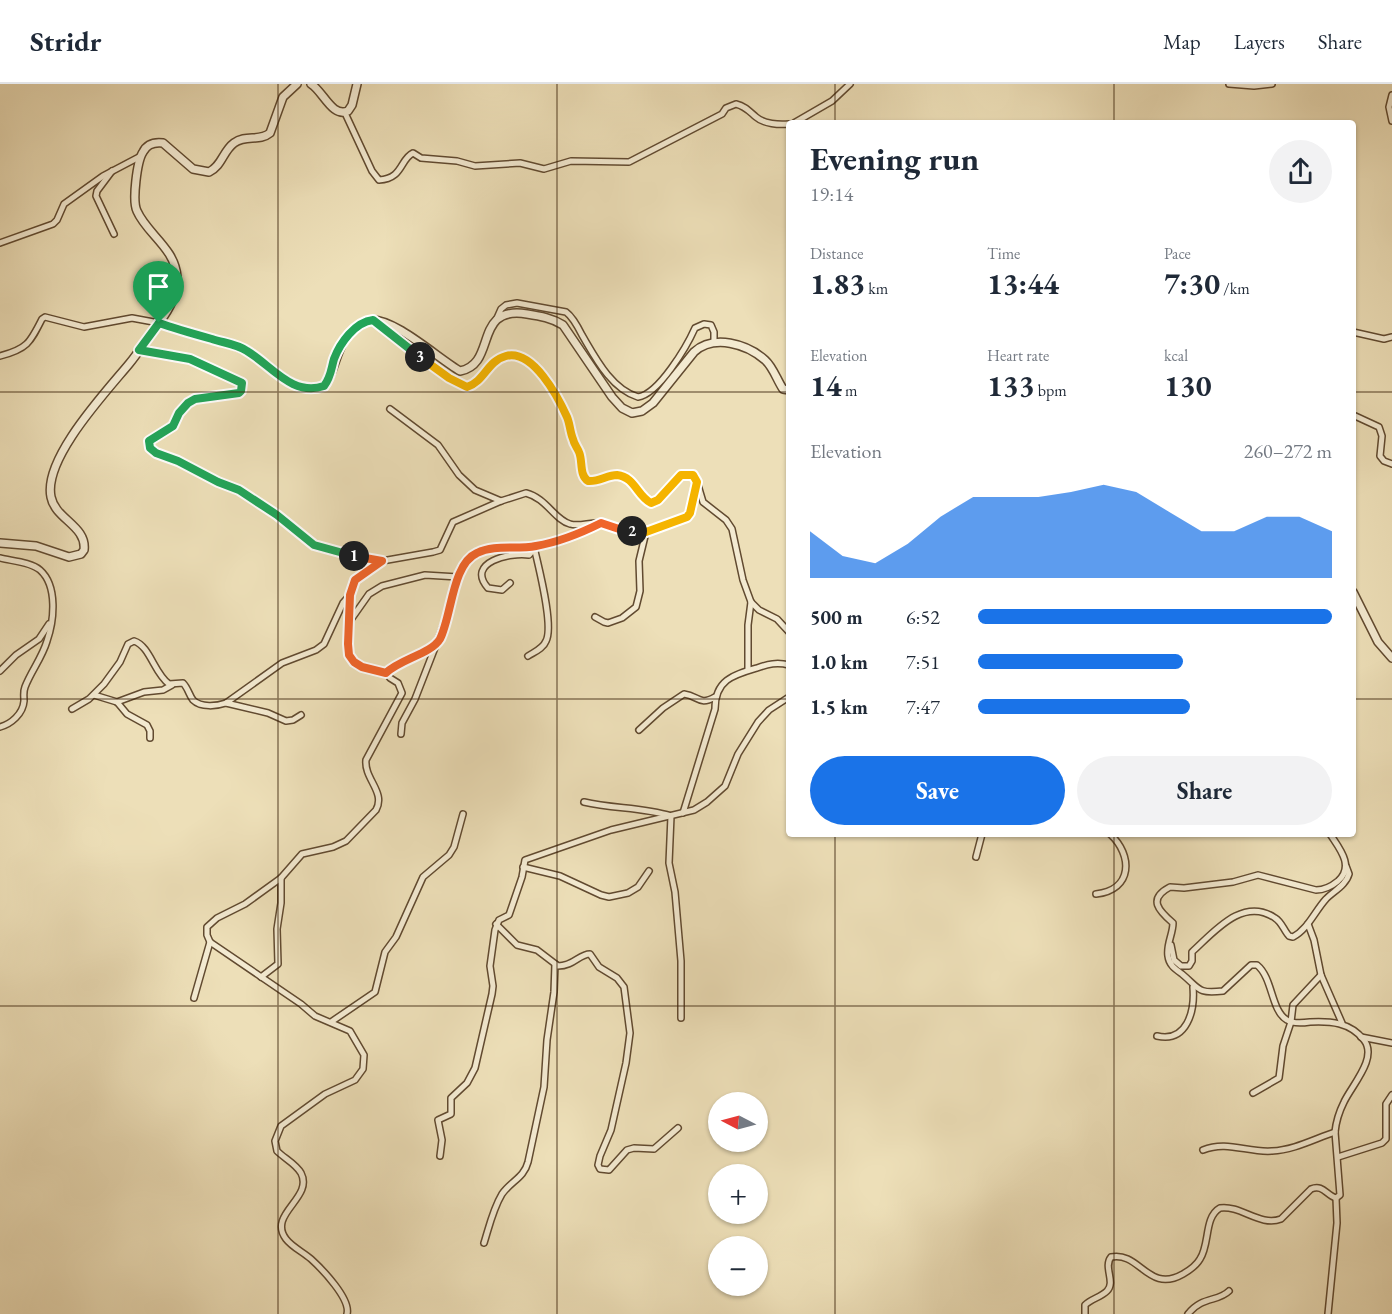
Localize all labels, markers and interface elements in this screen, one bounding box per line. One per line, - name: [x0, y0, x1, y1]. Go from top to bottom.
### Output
- text: Stridr: [30, 23, 101, 59]
- text: Map: [1163, 28, 1201, 55]
- text: Layers: [1234, 28, 1285, 55]
- text: Share: [1318, 28, 1362, 55]
- text: Evening run: [810, 137, 979, 180]
- button: share: [1269, 140, 1332, 203]
- text: 19:14: [810, 181, 853, 207]
- text: Distance: [810, 243, 863, 264]
- text: Time: [987, 243, 1020, 264]
- text: Pace: [1164, 243, 1191, 264]
- pin: [133, 261, 184, 323]
- text: 1.83: [810, 264, 865, 303]
- text: 13:44: [987, 264, 1059, 303]
- text: 7:30: [1164, 264, 1220, 303]
- icon: arrive: [142, 270, 175, 303]
- text: km: [865, 278, 888, 299]
- text: /km: [1220, 278, 1250, 299]
- pin: 3: [405, 342, 435, 372]
- text: Elevation: [810, 345, 868, 366]
- text: Heart rate: [987, 345, 1049, 366]
- text: kcal: [1164, 345, 1188, 366]
- text: 3: [416, 346, 424, 367]
- text: 14: [810, 366, 842, 405]
- text: 133: [987, 366, 1035, 405]
- text: 130: [1164, 366, 1212, 405]
- text: m: [842, 380, 857, 401]
- text: bpm: [1035, 380, 1067, 401]
- text: Elevation: [810, 438, 882, 464]
- text: 260–272 m: [1244, 438, 1332, 464]
- pin: 2: [617, 516, 647, 546]
- text: 2: [628, 520, 636, 541]
- pin: 1: [339, 541, 369, 571]
- text: 1: [350, 545, 358, 566]
- text: 500 m: [810, 604, 863, 630]
- text: 6:52: [906, 604, 940, 630]
- text: 1.0 km: [810, 649, 868, 675]
- text: 7:51: [906, 649, 940, 675]
- text: 1.5 km: [810, 694, 868, 720]
- text: 7:47: [906, 694, 940, 720]
- button: Save: [810, 756, 1065, 825]
- button: Share: [1077, 756, 1332, 825]
- north arrow: [708, 1092, 768, 1152]
- map controls: [708, 1092, 768, 1296]
- button: +: [708, 1164, 768, 1224]
- button: −: [708, 1236, 768, 1296]

